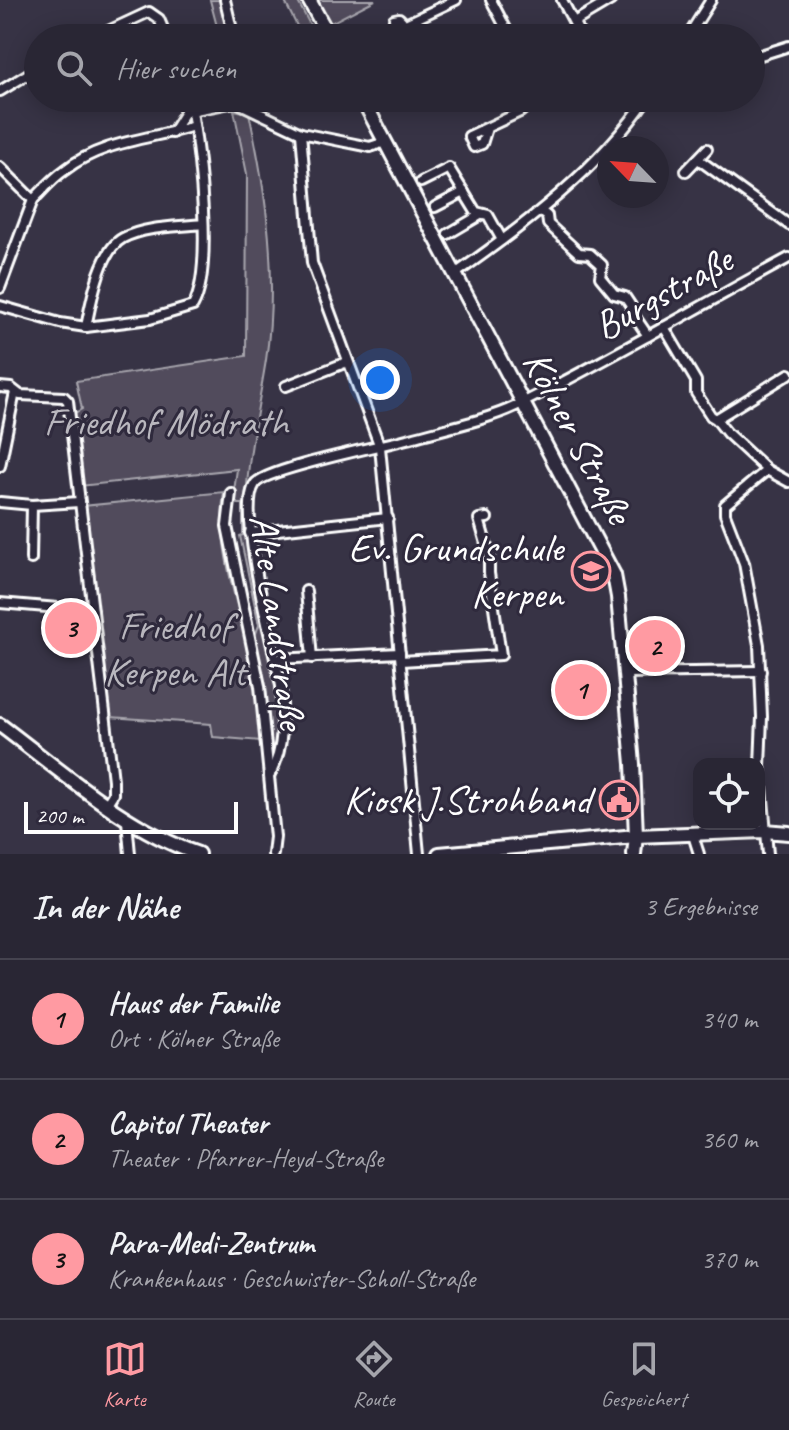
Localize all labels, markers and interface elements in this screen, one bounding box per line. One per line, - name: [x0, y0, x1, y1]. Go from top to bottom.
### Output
- search box: [24, 24, 765, 112]
- icon: search: [52, 46, 96, 90]
- text: Hier suchen: [116, 49, 236, 87]
- north arrow: [597, 136, 669, 208]
- street label: Burgstraße: [585, 233, 744, 351]
- street label: Kölner Straße: [512, 342, 646, 535]
- your location: [360, 360, 400, 400]
- park label: Friedhof Mödrath: [44, 397, 291, 447]
- street label: Alte Landstraße: [238, 511, 318, 735]
- place label: Ev. Grundschule Kerpen: [349, 523, 566, 619]
- school or university icon: Ev. Grundschule Kerpen: [570, 550, 612, 592]
- pin: 3: [45, 598, 97, 658]
- park label: Friedhof Kerpen Alt: [104, 601, 250, 697]
- pin: 2: [629, 616, 681, 676]
- pin: 1: [555, 660, 607, 720]
- map controls: [693, 758, 765, 830]
- button: locate: [693, 758, 765, 830]
- place label: Kiosk J.Strohband: [344, 775, 596, 825]
- public building icon: Kiosk J.Strohband: [598, 779, 640, 821]
- scale bar: [24, 798, 238, 834]
- text: 200 m: [36, 802, 83, 830]
- text: In der Nähe: [32, 885, 178, 928]
- text: 3 Ergebnisse: [644, 890, 757, 923]
- text: Haus der Familie: [108, 984, 278, 1022]
- text: 1: [52, 1003, 64, 1036]
- text: 340 m: [701, 1003, 757, 1036]
- text: Ort · Kölner Straße: [108, 1022, 279, 1055]
- text: Capitol Theater: [108, 1104, 268, 1142]
- text: 2: [52, 1123, 64, 1156]
- text: 360 m: [701, 1123, 757, 1156]
- text: Theater · Pfarrer-Heyd-Straße: [108, 1142, 383, 1175]
- text: Para-Medi-Zentrum: [108, 1224, 314, 1262]
- text: 3: [52, 1243, 64, 1276]
- text: 370 m: [701, 1243, 757, 1276]
- text: Krankenhaus · Geschwister-Scholl-Straße: [108, 1262, 475, 1295]
- tab: Karte: [103, 1337, 147, 1413]
- tab: Route: [352, 1337, 396, 1413]
- tab: Gespeichert: [601, 1337, 686, 1413]

